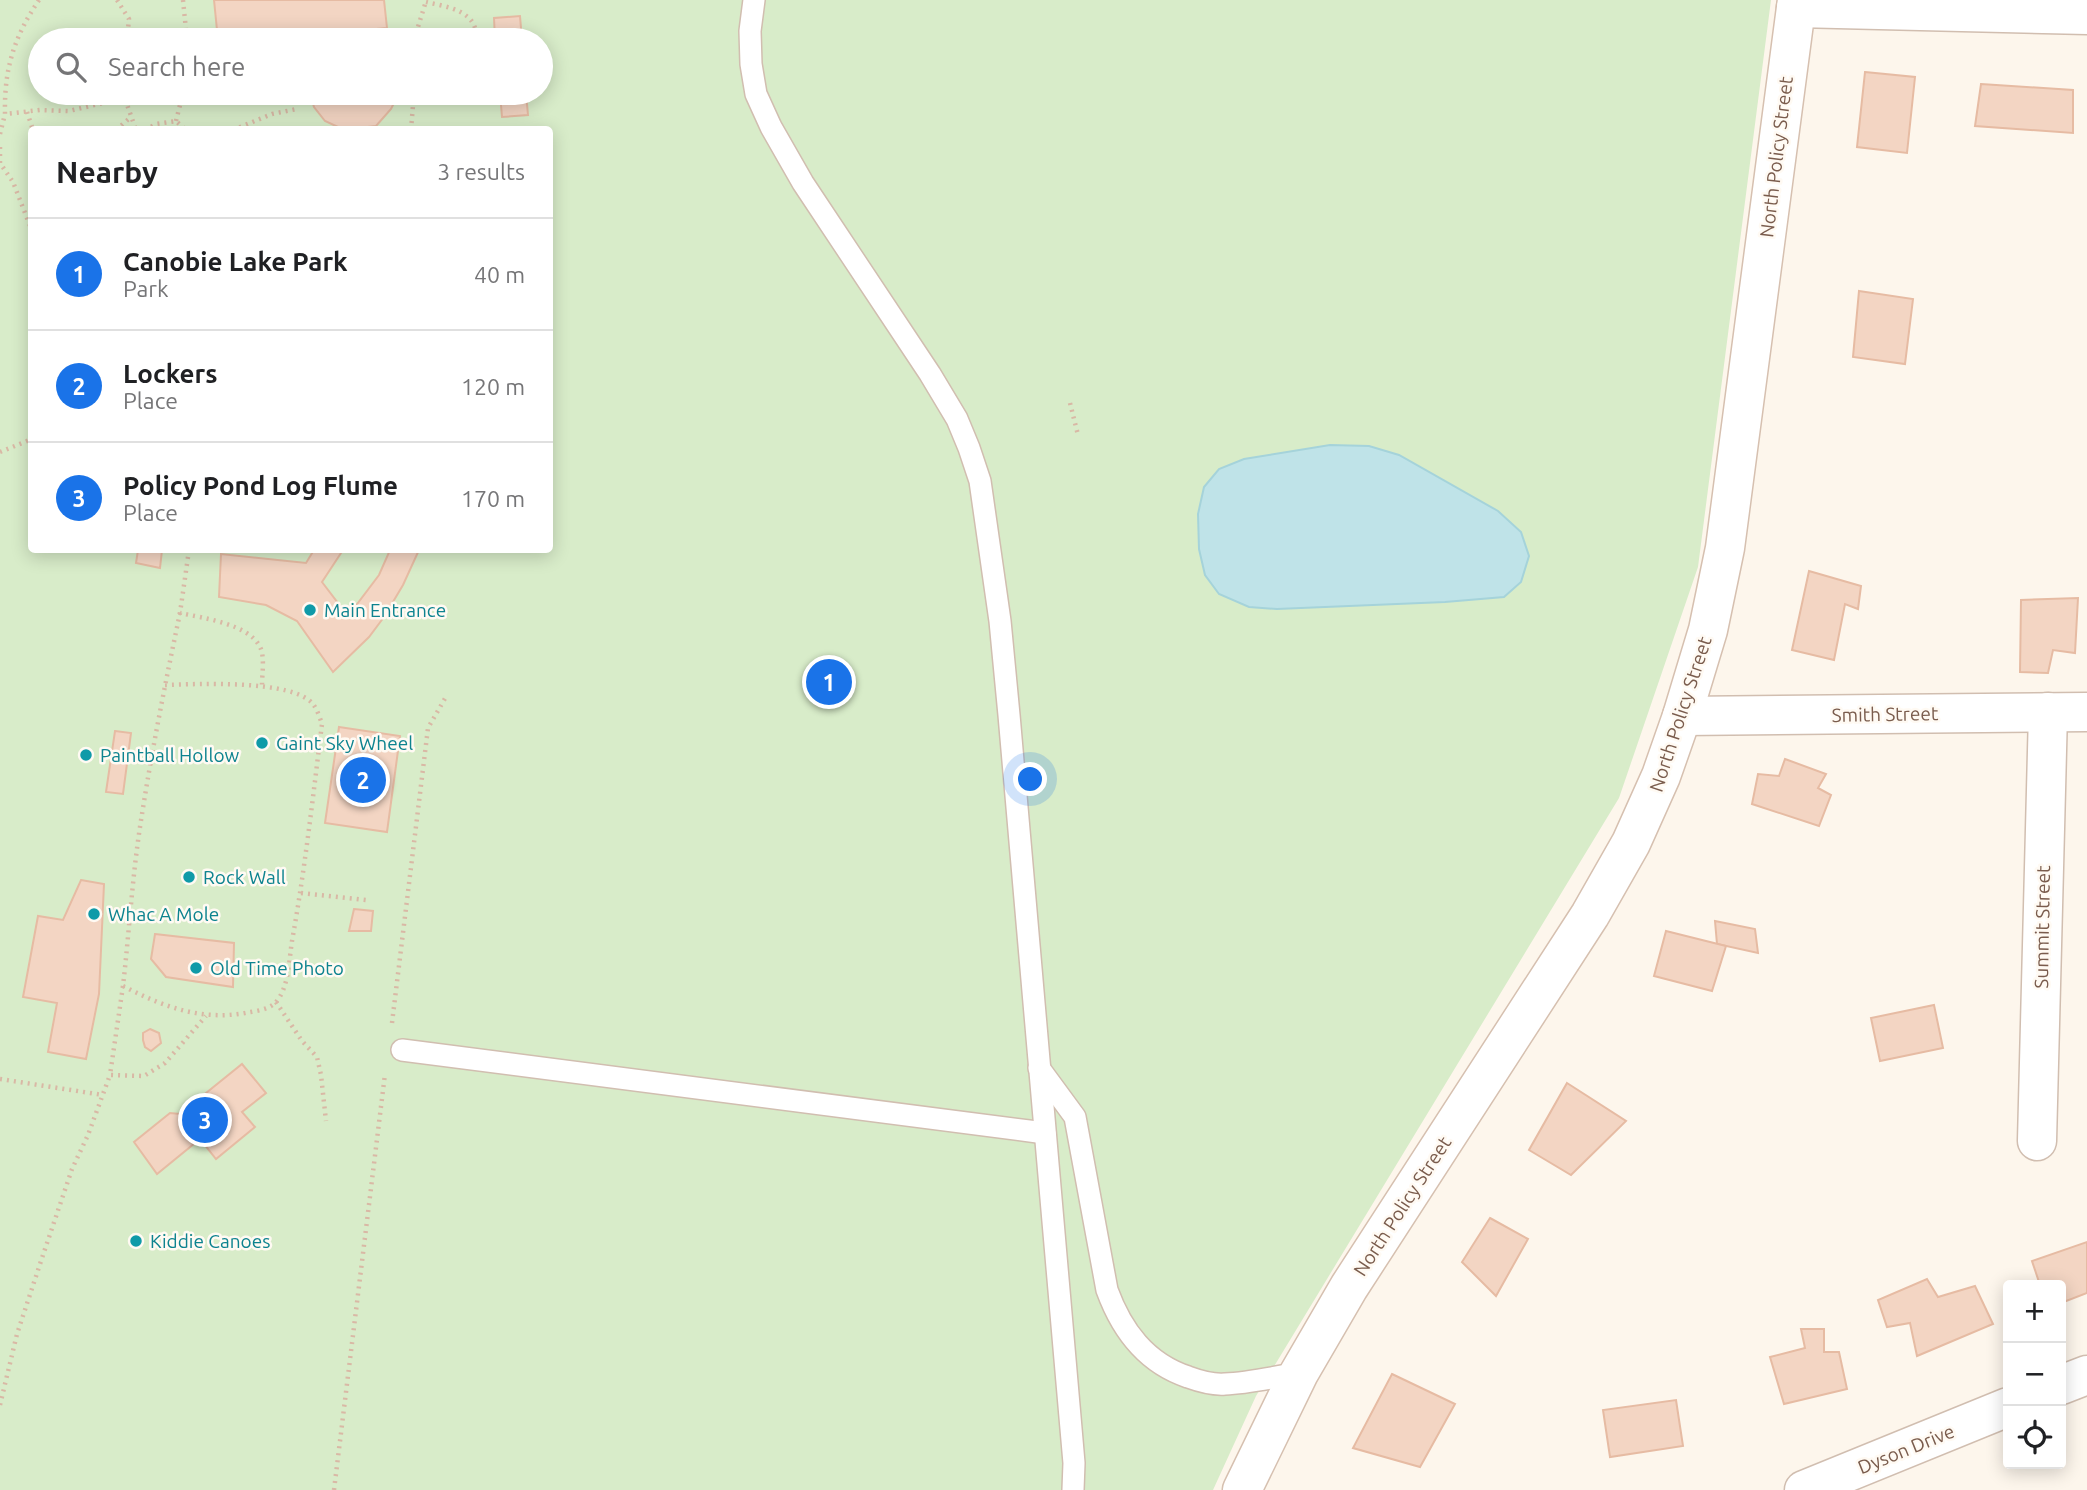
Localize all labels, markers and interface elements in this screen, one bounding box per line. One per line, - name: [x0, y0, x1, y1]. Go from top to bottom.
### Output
- search box: [28, 28, 553, 105]
- icon: search: [52, 48, 90, 86]
- text: Search here: [108, 52, 245, 81]
- street label: North Policy Street: [1755, 75, 1797, 239]
- text: Nearby: [56, 155, 158, 189]
- text: 3 results: [437, 159, 525, 184]
- text: Canobie Lake Park: [123, 247, 348, 276]
- text: 1: [73, 262, 85, 287]
- text: 40 m: [474, 262, 525, 287]
- text: Park: [123, 276, 169, 301]
- text: Lockers: [123, 359, 217, 388]
- text: 2: [73, 374, 85, 399]
- text: 120 m: [461, 374, 525, 399]
- text: Place: [123, 388, 178, 413]
- text: Policy Pond Log Flume: [123, 471, 398, 500]
- text: 3: [73, 486, 85, 511]
- text: 170 m: [461, 486, 525, 511]
- text: Place: [123, 500, 178, 525]
- place label: Main Entrance: [324, 599, 446, 621]
- marker: Main Entrance: [302, 602, 318, 618]
- street label: North Policy Street: [1645, 633, 1716, 794]
- pin: 1: [806, 656, 852, 708]
- street label: Smith Street: [1831, 702, 1939, 726]
- place label: Gaint Sky Wheel: [276, 732, 413, 754]
- marker: Gaint Sky Wheel: [254, 735, 270, 751]
- place label: Paintball Hollow: [100, 744, 239, 766]
- marker: Paintball Hollow: [78, 747, 94, 763]
- pin: 2: [340, 754, 386, 806]
- your location: [1013, 762, 1047, 796]
- street label: Summit Street: [2030, 865, 2054, 989]
- place label: Rock Wall: [203, 866, 286, 888]
- marker: Rock Wall: [181, 869, 197, 885]
- place label: Whac A Mole: [108, 903, 219, 925]
- marker: Whac A Mole: [86, 906, 102, 922]
- place label: Old Time Photo: [210, 957, 344, 979]
- marker: Old Time Photo: [188, 960, 204, 976]
- pin: 3: [182, 1094, 228, 1146]
- street label: North Policy Street: [1349, 1132, 1456, 1280]
- place label: Kiddie Canoes: [150, 1230, 270, 1252]
- marker: Kiddie Canoes: [128, 1233, 144, 1249]
- map controls: [2003, 1280, 2066, 1469]
- button: +: [2003, 1280, 2066, 1343]
- button: −: [2003, 1343, 2066, 1406]
- button: locate: [2003, 1406, 2066, 1469]
- street label: Dyson Drive: [1855, 1420, 1957, 1478]

